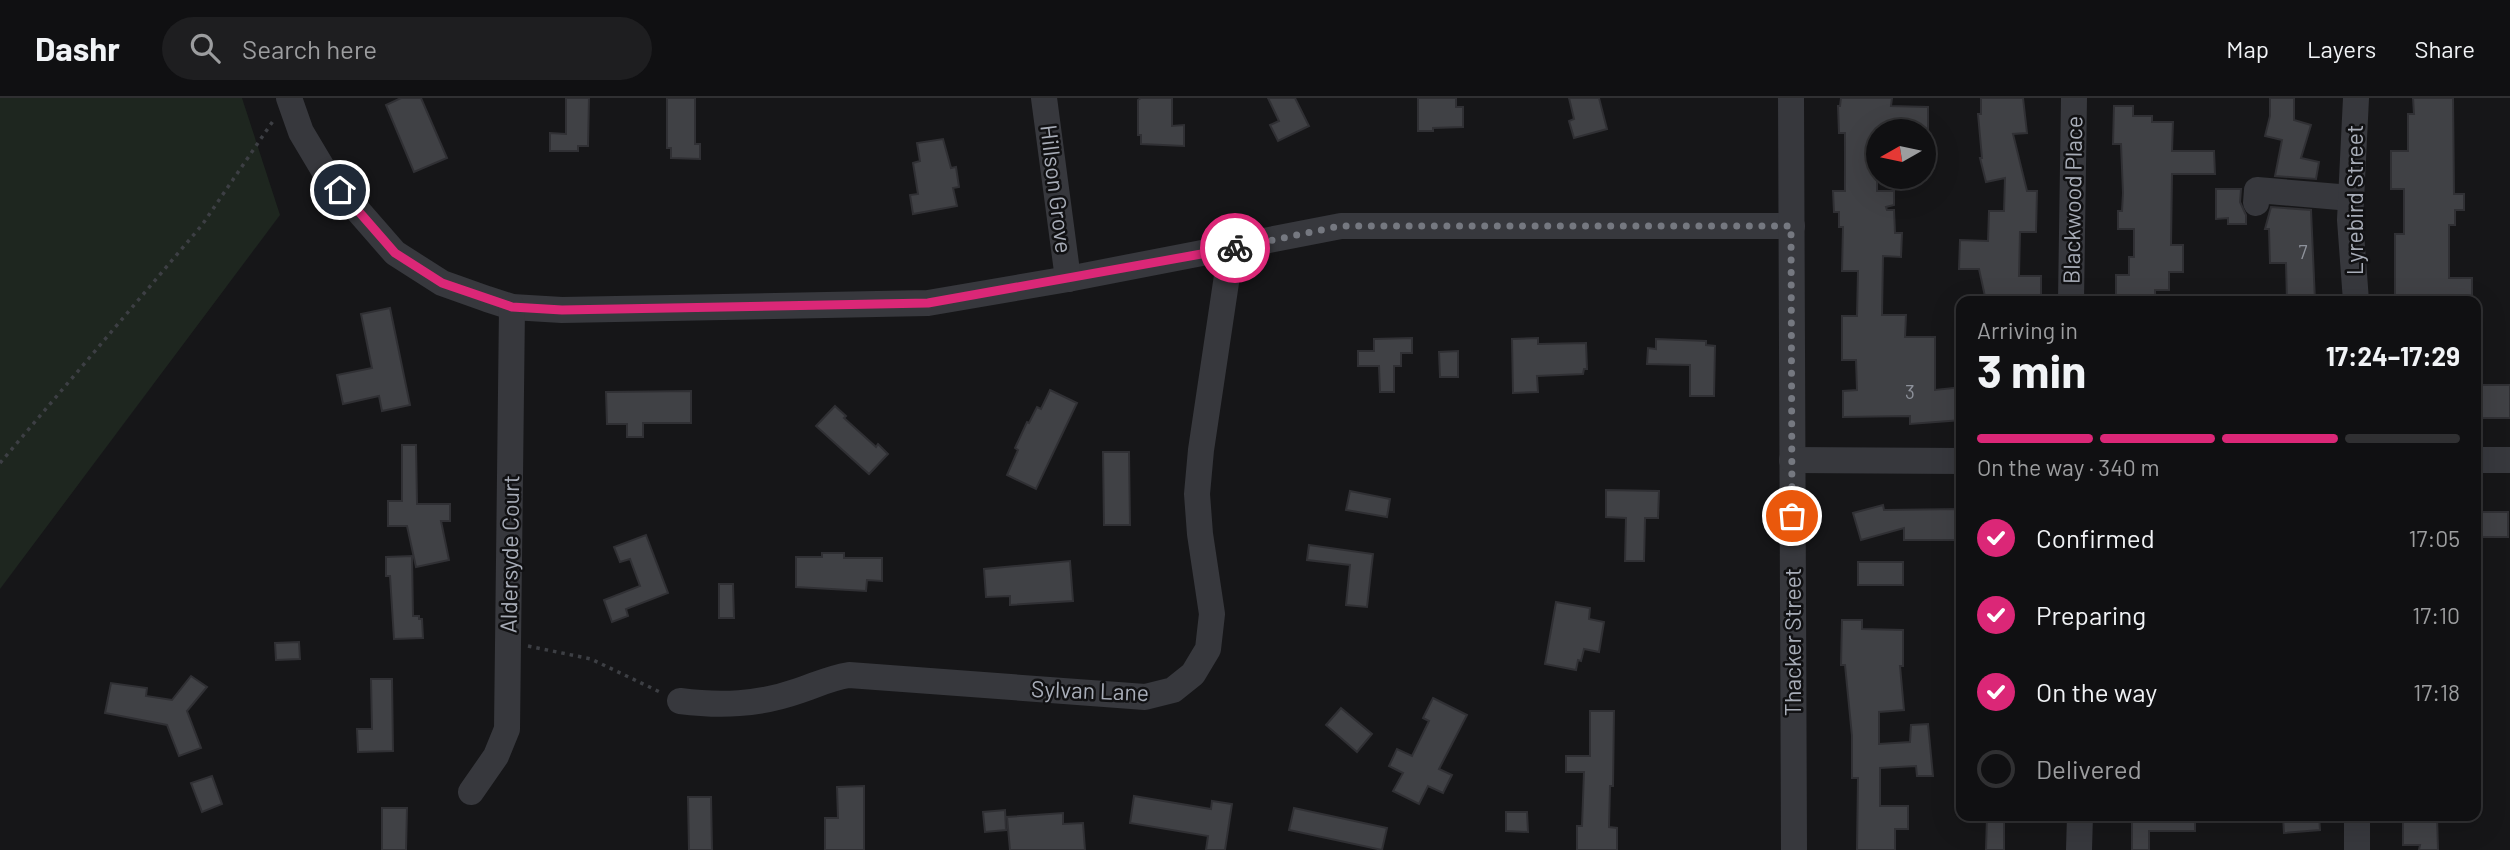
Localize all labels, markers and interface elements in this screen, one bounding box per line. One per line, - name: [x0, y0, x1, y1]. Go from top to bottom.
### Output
- search box: [162, 17, 652, 80]
- text: Dashr: [35, 28, 120, 68]
- icon: search: [186, 29, 224, 67]
- text: Search here: [242, 33, 377, 64]
- text: Map: [2226, 34, 2269, 63]
- text: Layers: [2307, 34, 2376, 63]
- text: Share: [2414, 34, 2475, 63]
- street label: Blackwood Place: [2057, 116, 2087, 284]
- north arrow: [1866, 119, 1936, 189]
- map controls: [1866, 119, 1936, 189]
- street label: Hillson Grove: [1035, 123, 1079, 255]
- street label: Lyrebird Street: [2340, 125, 2368, 275]
- pin: [310, 160, 370, 220]
- icon: home: [321, 171, 359, 209]
- courier: [1200, 213, 1270, 283]
- icon: bike: [1216, 229, 1254, 267]
- house number: 7: [2299, 240, 2308, 263]
- text: Arriving in: [1977, 316, 2078, 344]
- text: 17:24–17:29: [2326, 340, 2460, 371]
- text: 3 min: [1977, 342, 2086, 397]
- house number: 3: [1905, 380, 1915, 403]
- text: On the way · 340 m: [1977, 453, 2159, 481]
- street label: Aldersyde Court: [494, 475, 524, 633]
- pin: [1762, 486, 1822, 546]
- icon: bag: [1773, 497, 1811, 535]
- icon: check: [1977, 519, 2015, 557]
- text: Confirmed: [2036, 522, 2155, 553]
- text: 17:05: [2408, 524, 2460, 552]
- street label: Thacker Street: [1778, 568, 1806, 716]
- icon: check: [1977, 596, 2015, 634]
- text: Preparing: [2036, 599, 2146, 630]
- text: 17:10: [2412, 601, 2460, 629]
- icon: check: [1977, 673, 2015, 711]
- street label: Sylvan Lane: [1031, 674, 1150, 706]
- text: On the way: [2036, 676, 2157, 707]
- text: 17:18: [2413, 678, 2460, 706]
- text: Delivered: [2036, 753, 2142, 784]

